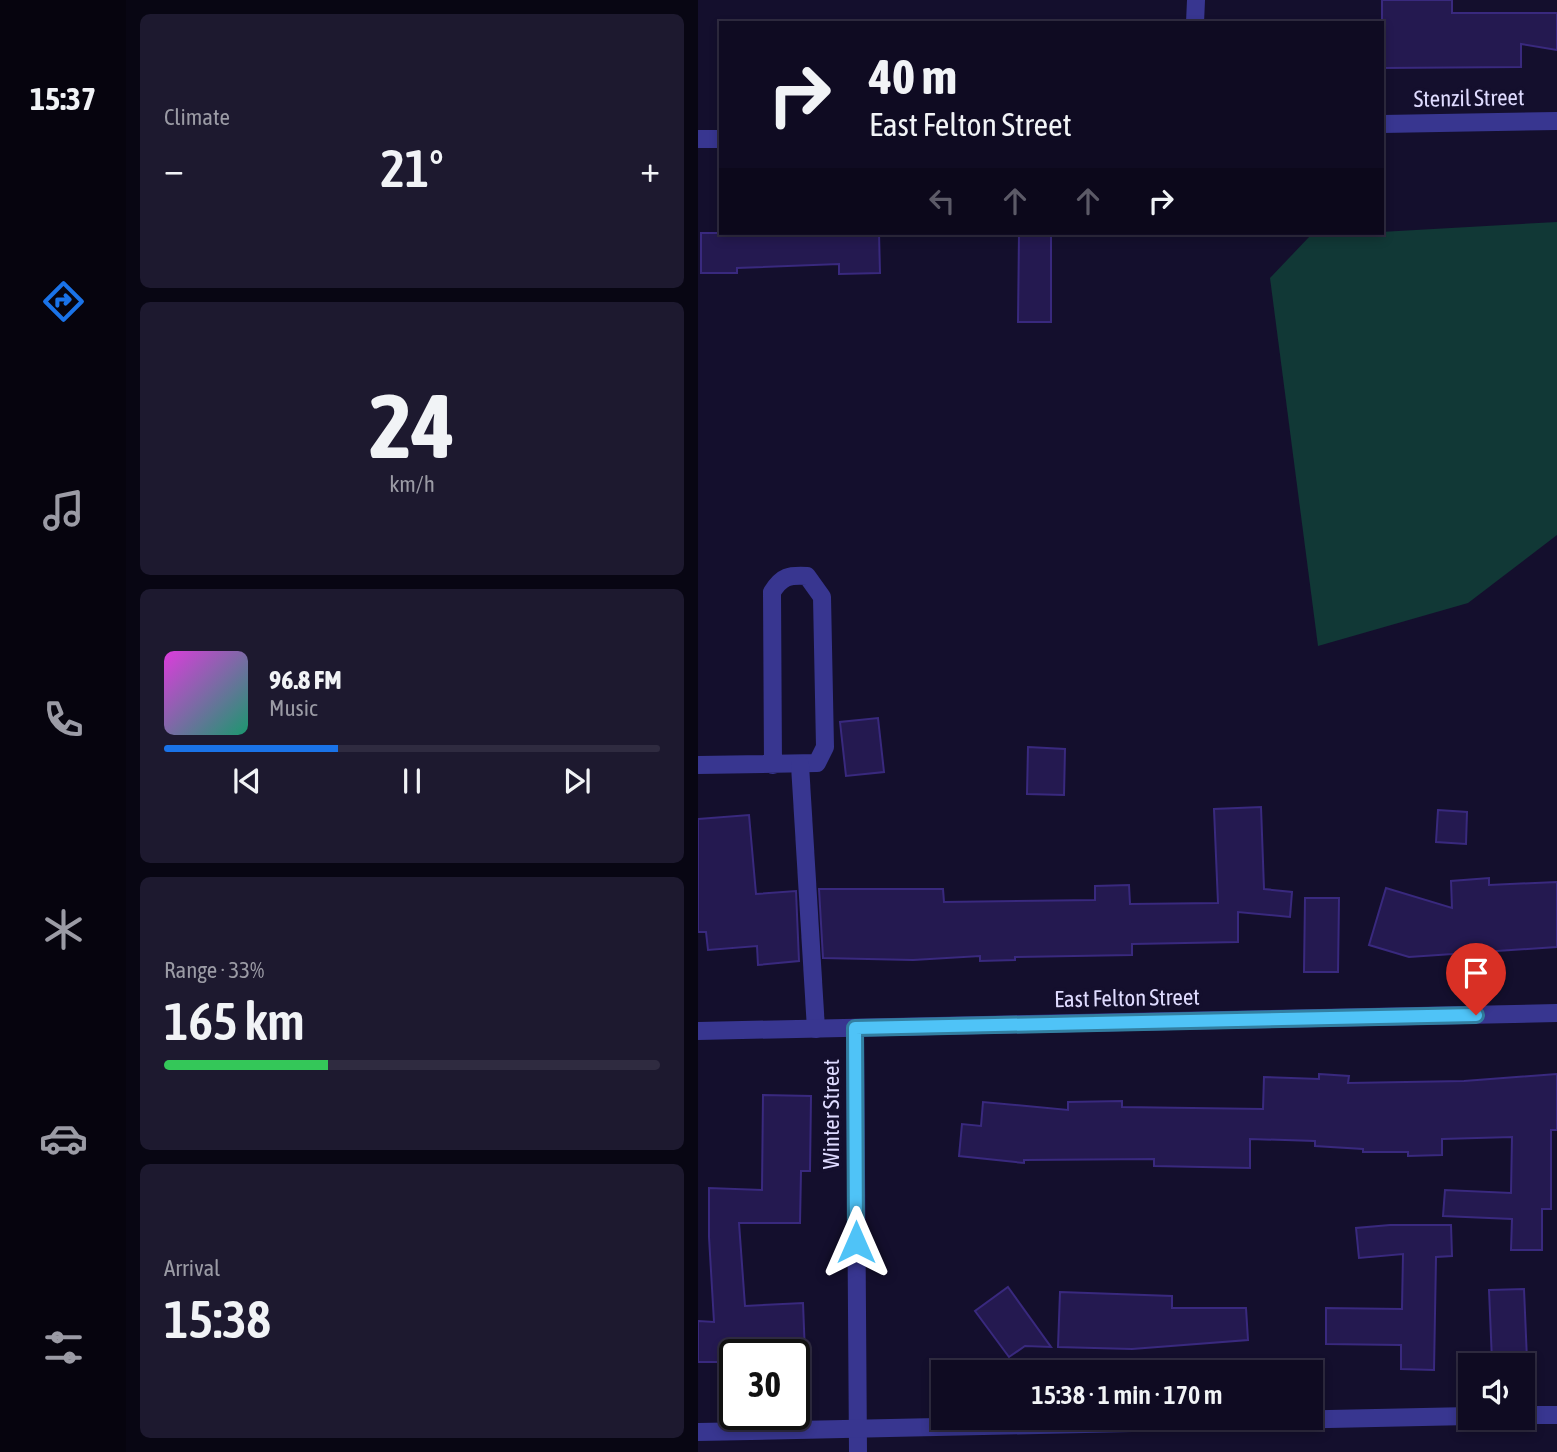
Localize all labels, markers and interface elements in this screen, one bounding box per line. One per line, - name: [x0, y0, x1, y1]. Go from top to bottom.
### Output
- text: 40 m: [869, 48, 957, 104]
- icon: right: [754, 49, 845, 140]
- text: 15:37: [30, 80, 96, 117]
- street label: Stenzil Street: [1413, 84, 1525, 112]
- text: Climate: [164, 104, 230, 130]
- text: East Felton Street: [869, 106, 1072, 143]
- text: 21°: [380, 138, 444, 198]
- text: −: [164, 147, 184, 190]
- text: +: [640, 147, 660, 190]
- icon: left: [923, 182, 961, 220]
- icon: ahead: [996, 182, 1034, 220]
- icon: ahead: [1069, 182, 1107, 220]
- icon: right: [1142, 182, 1180, 220]
- icon: directions: [39, 277, 88, 326]
- text: 24: [369, 373, 455, 477]
- text: km/h: [389, 471, 435, 497]
- icon: music: [39, 486, 88, 535]
- text: 96.8 FM: [269, 665, 342, 695]
- icon: phone: [39, 695, 88, 744]
- text: Music: [269, 695, 317, 721]
- icon: previous: [228, 762, 266, 800]
- icon: pause: [393, 762, 431, 800]
- icon: next: [558, 762, 596, 800]
- icon: climate: [39, 905, 88, 954]
- pin: [1446, 943, 1506, 1015]
- icon: arrive: [1457, 954, 1495, 992]
- text: Range · 33%: [164, 957, 264, 983]
- street label: East Felton Street: [1054, 984, 1200, 1012]
- text: 165 km: [164, 991, 305, 1051]
- street label: Winter Street: [818, 1059, 844, 1169]
- icon: car: [39, 1114, 88, 1163]
- position arrow: [819, 1205, 893, 1279]
- text: Arrival: [164, 1255, 220, 1281]
- text: 15:38: [164, 1289, 271, 1349]
- icon: filters: [39, 1323, 88, 1372]
- speed limit sign: 30: [719, 1339, 810, 1430]
- map controls: [1458, 1353, 1535, 1430]
- button: sound: [1458, 1353, 1535, 1430]
- text: 15:38 · 1 min · 170 m: [1032, 1380, 1222, 1410]

